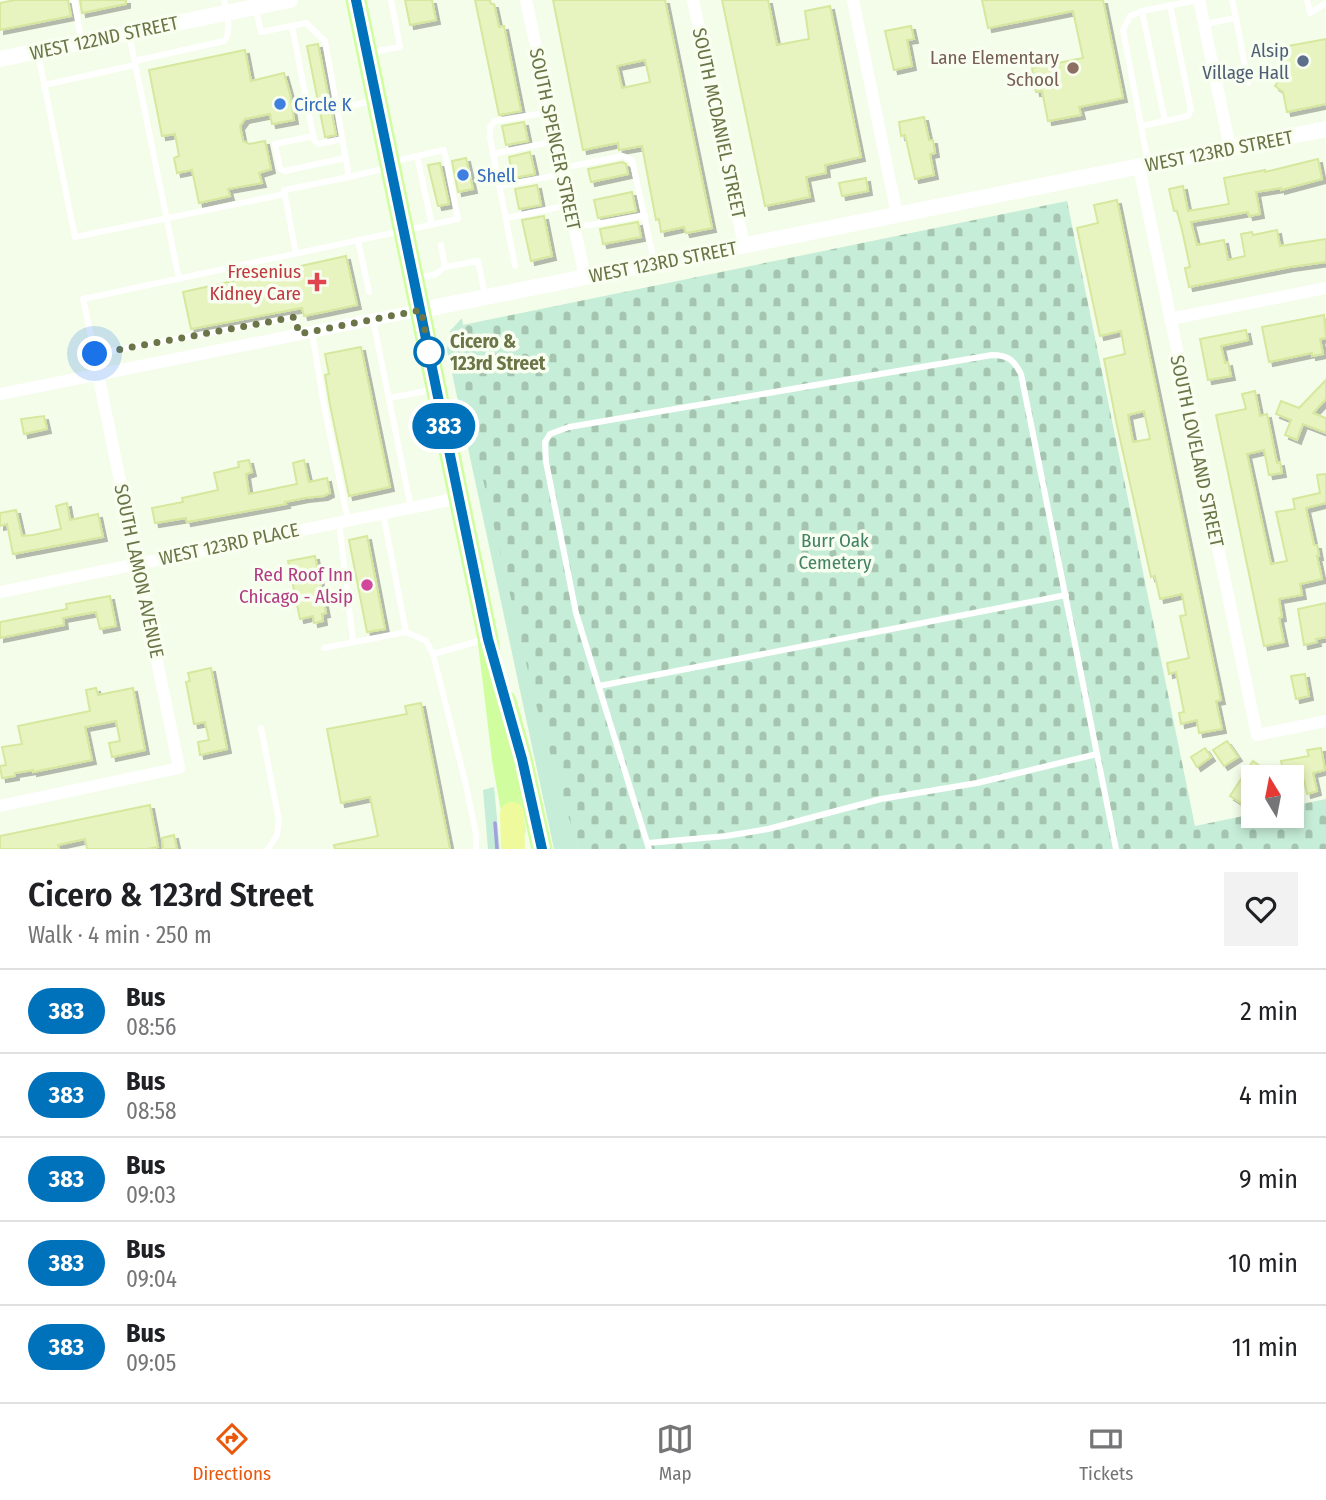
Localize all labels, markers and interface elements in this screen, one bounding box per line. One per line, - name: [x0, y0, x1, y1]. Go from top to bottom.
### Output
- street label: WEST 122ND STREET: [28, 11, 181, 65]
- street label: SOUTH MCDANIEL STREET: [688, 26, 750, 221]
- place label: Alsip Village Hall: [1202, 39, 1289, 84]
- street label: SOUTH SPENCER STREET: [524, 46, 586, 232]
- place label: Lane Elementary School: [930, 46, 1060, 91]
- marker: Alsip Village Hall: [1295, 53, 1311, 69]
- marker: Lane Elementary School: [1065, 60, 1081, 76]
- place label: Circle K: [294, 93, 352, 116]
- marker: Circle K: [272, 96, 288, 112]
- street label: WEST 123RD STREET: [1143, 125, 1295, 177]
- place label: Shell: [477, 164, 516, 187]
- marker: Shell: [455, 167, 471, 183]
- street label: WEST 123RD STREET: [587, 236, 739, 288]
- place label: Fresenius Kidney Care: [209, 260, 301, 305]
- marker: Fresenius Kidney Care: [307, 272, 327, 292]
- place label: Cicero & 123rd Street: [450, 330, 546, 375]
- your location: [77, 336, 112, 371]
- marker: Cicero & 123rd Street: [414, 337, 444, 367]
- street label: SOUTH LOVELAND STREET: [1165, 353, 1229, 549]
- line badge: 383: [404, 403, 484, 449]
- text: 383: [426, 412, 462, 440]
- street label: SOUTH LAMON AVENUE: [109, 482, 169, 660]
- street label: WEST 123RD PLACE: [157, 518, 301, 570]
- park label: Burr Oak Cemetery: [798, 529, 872, 574]
- place label: Red Roof Inn Chicago - Alsip: [239, 563, 353, 608]
- marker: Red Roof Inn Chicago - Alsip: [359, 577, 375, 593]
- north arrow: [1241, 765, 1304, 828]
- map controls: [1241, 765, 1304, 828]
- button: heart: [1224, 872, 1298, 946]
- text: Cicero & 123rd Street: [28, 875, 314, 915]
- text: Walk · 4 min · 250 m: [28, 921, 212, 949]
- text: Bus: [126, 982, 165, 1013]
- text: 2 min: [1240, 996, 1298, 1027]
- text: 383: [49, 997, 84, 1025]
- text: 08:56: [126, 1013, 176, 1041]
- text: Bus: [126, 1066, 165, 1097]
- text: 4 min: [1239, 1080, 1298, 1111]
- text: 383: [49, 1081, 84, 1109]
- text: 08:58: [126, 1097, 177, 1125]
- text: Bus: [126, 1150, 165, 1181]
- text: 9 min: [1239, 1164, 1298, 1195]
- text: 383: [49, 1165, 84, 1193]
- text: 09:03: [126, 1181, 176, 1209]
- text: Bus: [126, 1234, 165, 1265]
- text: 10 min: [1228, 1248, 1298, 1279]
- text: 383: [49, 1249, 84, 1277]
- text: 09:04: [126, 1265, 177, 1293]
- text: Bus: [126, 1318, 165, 1349]
- text: 11 min: [1232, 1332, 1298, 1363]
- text: 383: [49, 1333, 84, 1361]
- text: 09:05: [126, 1349, 176, 1377]
- tab: Directions: [193, 1420, 271, 1485]
- tab: Map: [656, 1420, 694, 1485]
- tab: Tickets: [1079, 1420, 1133, 1485]

